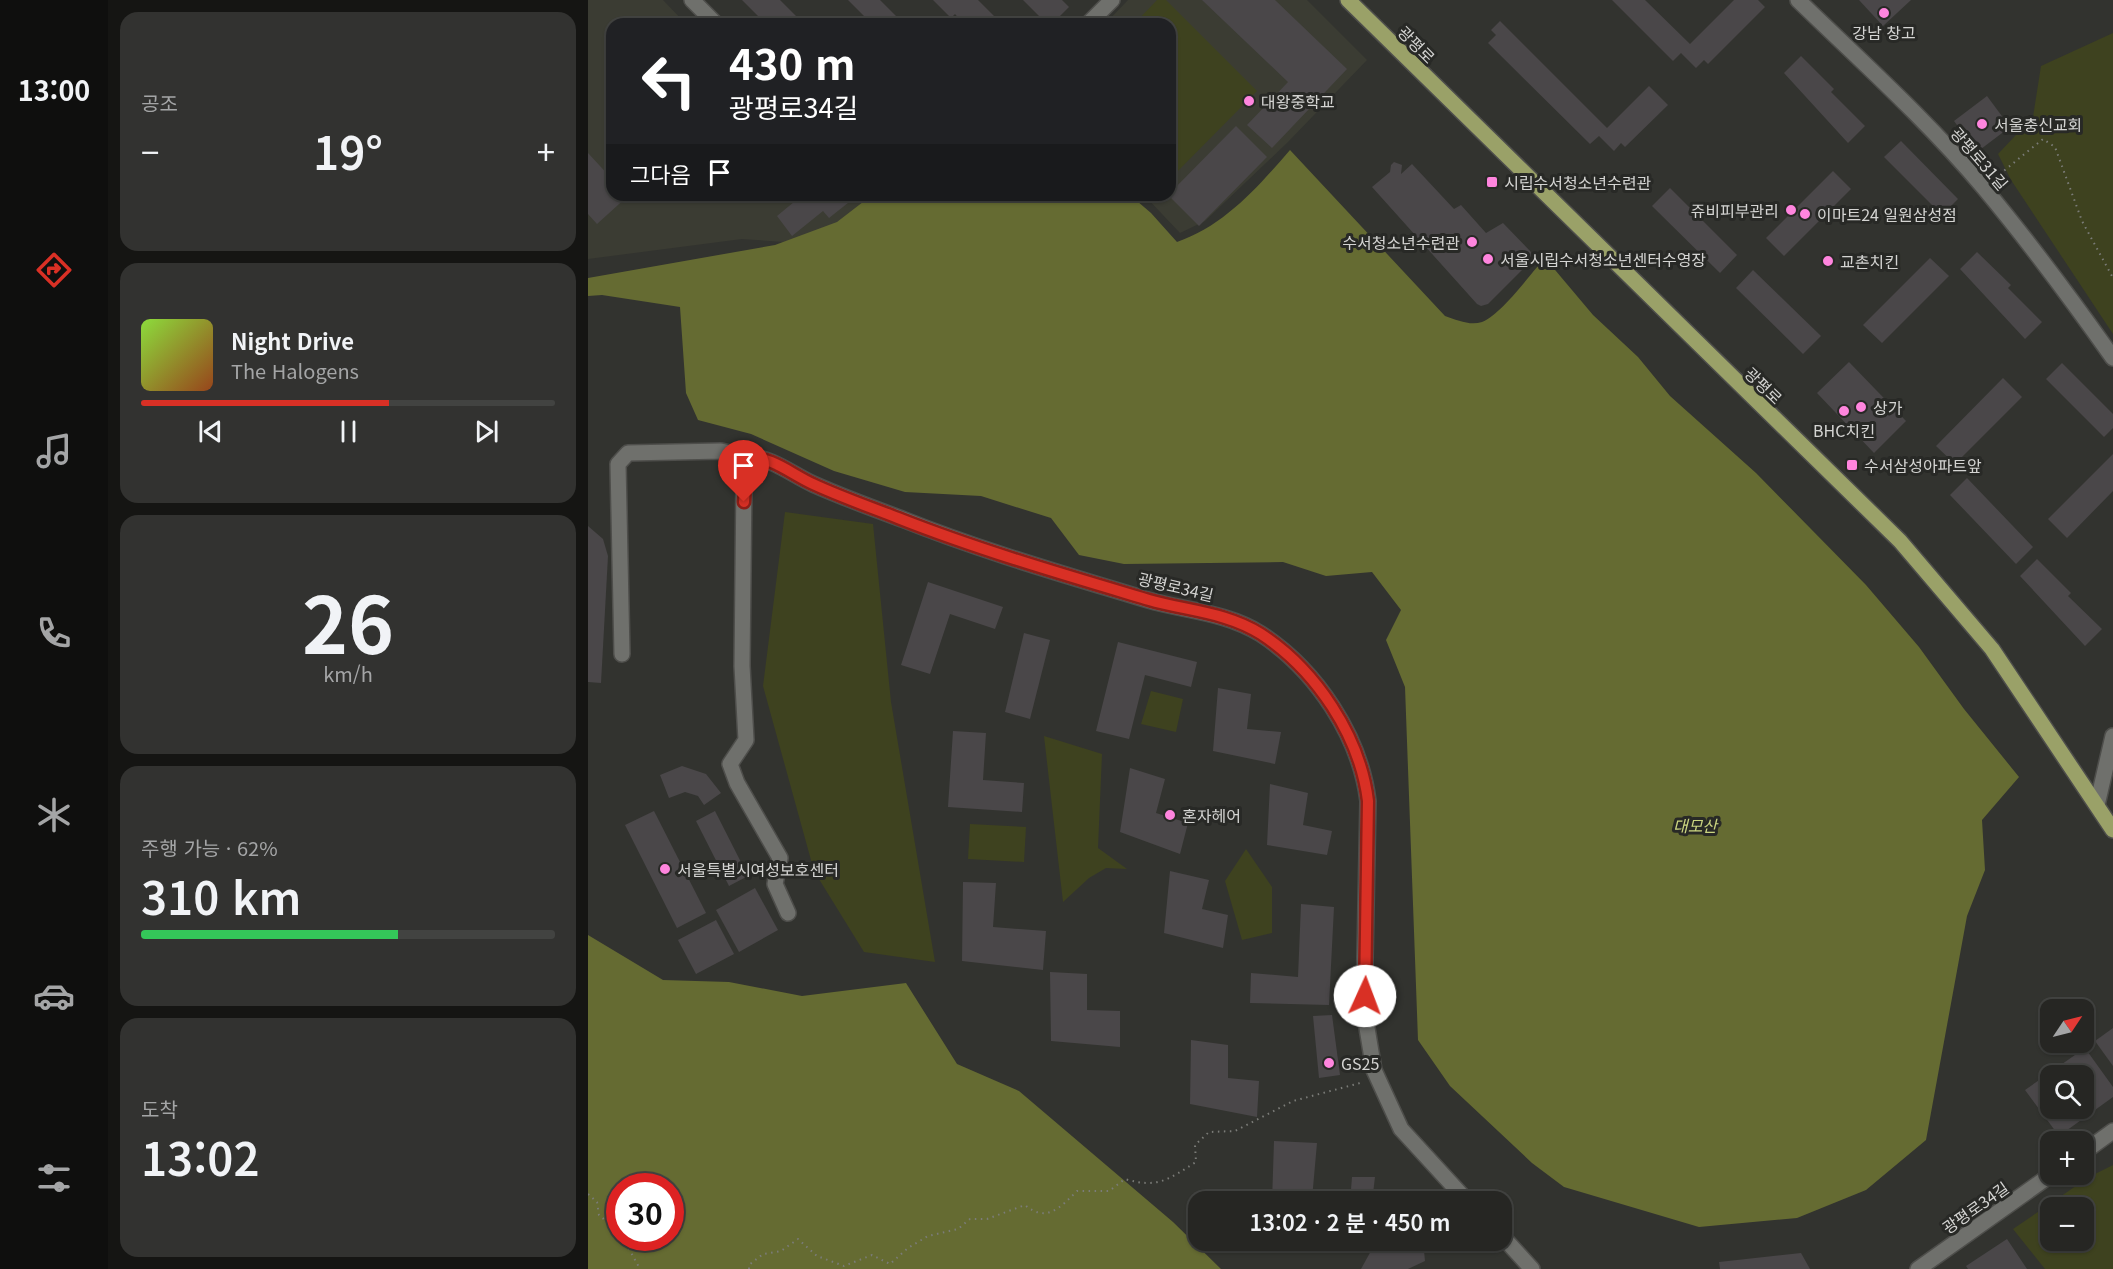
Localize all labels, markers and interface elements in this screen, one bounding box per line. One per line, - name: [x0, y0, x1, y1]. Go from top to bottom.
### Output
- marker: 강남 창고: [1877, 6, 1891, 20]
- street label: 광평로: [1393, 20, 1441, 68]
- place label: 강남 창고: [1852, 20, 1916, 44]
- text: 430 m: [729, 31, 856, 92]
- icon: left: [630, 42, 708, 120]
- text: 13:00: [18, 70, 90, 109]
- text: 광평로34길: [729, 87, 858, 126]
- text: 공조: [141, 88, 178, 117]
- place label: 대왕중학교: [1261, 89, 1335, 113]
- marker: 대왕중학교: [1242, 94, 1256, 108]
- place label: 서울충신교회: [1994, 112, 2082, 136]
- marker: 서울충신교회: [1975, 117, 1989, 131]
- text: 19°: [313, 118, 383, 183]
- street label: 광평로31길: [1946, 121, 2014, 195]
- text: −: [141, 127, 159, 175]
- text: +: [537, 127, 555, 175]
- icon: arrive: [703, 156, 736, 189]
- text: 그다음: [630, 157, 691, 189]
- place label: 시립수서청소년수련관: [1504, 170, 1651, 194]
- marker: 시립수서청소년수련관: [1485, 175, 1499, 189]
- place label: 쥬비피부관리: [1691, 198, 1779, 222]
- place label: 이마트24 일원삼성점: [1817, 202, 1957, 226]
- marker: 쥬비피부관리: [1784, 203, 1798, 217]
- marker: 이마트24 일원삼성점: [1798, 207, 1812, 221]
- place label: 수서청소년수련관: [1342, 230, 1460, 254]
- marker: 수서청소년수련관: [1465, 235, 1479, 249]
- place label: 서울시립수서청소년센터수영장: [1500, 247, 1706, 271]
- icon: directions: [33, 249, 75, 291]
- place label: 교촌치킨: [1840, 249, 1899, 273]
- marker: 서울시립수서청소년센터수영장: [1481, 252, 1495, 266]
- marker: 교촌치킨: [1821, 254, 1835, 268]
- text: Night Drive: [231, 324, 354, 356]
- text: The Halogens: [231, 356, 359, 385]
- street label: 광평로: [1740, 361, 1788, 409]
- place label: 상가: [1873, 395, 1903, 419]
- marker: 상가: [1854, 400, 1868, 414]
- marker: BHC치킨: [1837, 404, 1851, 418]
- icon: previous: [194, 415, 227, 448]
- icon: pause: [332, 415, 365, 448]
- icon: next: [470, 415, 503, 448]
- place label: BHC치킨: [1813, 418, 1875, 442]
- icon: music: [33, 430, 75, 472]
- pin: [718, 440, 769, 502]
- icon: arrive: [727, 449, 760, 482]
- place label: 수서삼성아파트앞: [1864, 453, 1982, 477]
- marker: 수서삼성아파트앞: [1845, 458, 1859, 472]
- text: 26: [302, 564, 394, 676]
- street label: 광평로34길: [1136, 566, 1216, 606]
- icon: phone: [33, 612, 75, 654]
- text: km/h: [323, 659, 373, 688]
- icon: climate: [33, 794, 75, 836]
- place label: 혼자헤어: [1182, 803, 1241, 827]
- marker: 혼자헤어: [1163, 808, 1177, 822]
- park label: 대모산: [1673, 813, 1719, 837]
- text: 주행 가능 · 62%: [141, 833, 278, 862]
- place label: 서울특별시여성보호센터: [677, 857, 839, 881]
- marker: 서울특별시여성보호센터: [658, 862, 672, 876]
- text: 310 km: [141, 863, 301, 928]
- position arrow: [1333, 964, 1397, 1028]
- icon: car: [33, 975, 75, 1017]
- north arrow: [2040, 999, 2094, 1053]
- map controls: [2040, 999, 2094, 1251]
- place label: GS25: [1341, 1051, 1379, 1075]
- marker: GS25: [1322, 1056, 1336, 1070]
- button: search: [2040, 1065, 2094, 1119]
- text: 도착: [141, 1094, 178, 1123]
- text: 13:02: [141, 1124, 260, 1189]
- button: +: [2040, 1131, 2094, 1185]
- icon: filters: [33, 1157, 75, 1199]
- speed limit sign: 30: [606, 1173, 684, 1251]
- street label: 광평로34길: [1937, 1175, 2013, 1239]
- button: −: [2040, 1197, 2094, 1251]
- text: 13:02 · 2 분 · 450 m: [1250, 1205, 1450, 1237]

